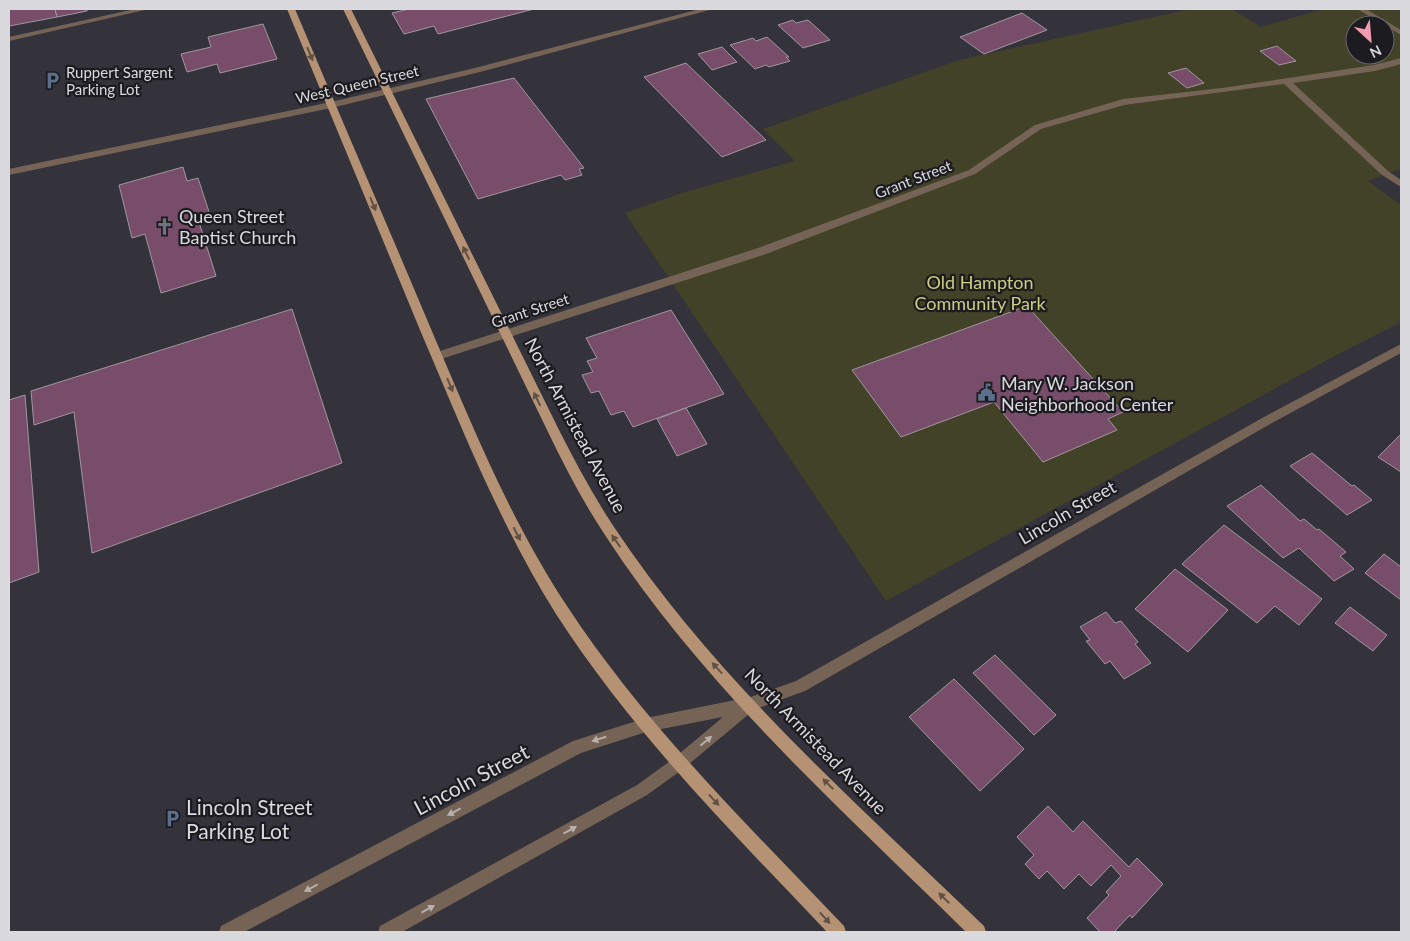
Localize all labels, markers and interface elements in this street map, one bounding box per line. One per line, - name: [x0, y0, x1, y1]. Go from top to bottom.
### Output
- north arrow: [1345, 15, 1395, 65]
- text: N: [1367, 42, 1384, 62]
- one-way arrow: [306, 47, 314, 62]
- street label: West Queen Street: [294, 61, 421, 107]
- place label: Ruppert Sargent Parking Lot: [66, 63, 174, 98]
- parking icon: Ruppert Sargent Parking Lot: [42, 71, 62, 91]
- street label: Grant Street: [872, 156, 954, 202]
- one-way arrow: [369, 197, 377, 211]
- place label: Queen Street Baptist Church: [179, 205, 296, 248]
- church icon: Queen Street Baptist Church: [155, 216, 175, 236]
- one-way arrow: [462, 246, 470, 260]
- park label: Old Hampton Community Park: [914, 271, 1046, 314]
- street label: Grant Street: [489, 289, 572, 331]
- street label: North Armistead Avenue: [521, 334, 631, 516]
- place label: Mary W. Jackson Neighborhood Center: [1001, 372, 1174, 415]
- one-way arrow: [447, 378, 454, 393]
- public building icon: Mary W. Jackson Neighborhood Center: [977, 383, 997, 403]
- one-way arrow: [533, 392, 541, 406]
- street label: Lincoln Street: [1014, 475, 1120, 549]
- one-way arrow: [513, 526, 521, 541]
- one-way arrow: [611, 534, 621, 548]
- one-way arrow: [711, 663, 723, 675]
- street label: North Armistead Avenue: [740, 663, 892, 819]
- one-way arrow: [699, 735, 712, 746]
- one-way arrow: [592, 736, 607, 744]
- street label: Lincoln Street: [409, 738, 533, 820]
- one-way arrow: [822, 778, 834, 790]
- one-way arrow: [708, 793, 720, 805]
- place label: Lincoln Street Parking Lot: [186, 794, 313, 843]
- parking icon: Lincoln Street Parking Lot: [162, 808, 182, 828]
- one-way arrow: [447, 808, 462, 816]
- one-way arrow: [563, 826, 578, 834]
- one-way arrow: [304, 884, 318, 892]
- one-way arrow: [938, 892, 950, 904]
- one-way arrow: [422, 904, 435, 913]
- one-way arrow: [819, 912, 831, 924]

